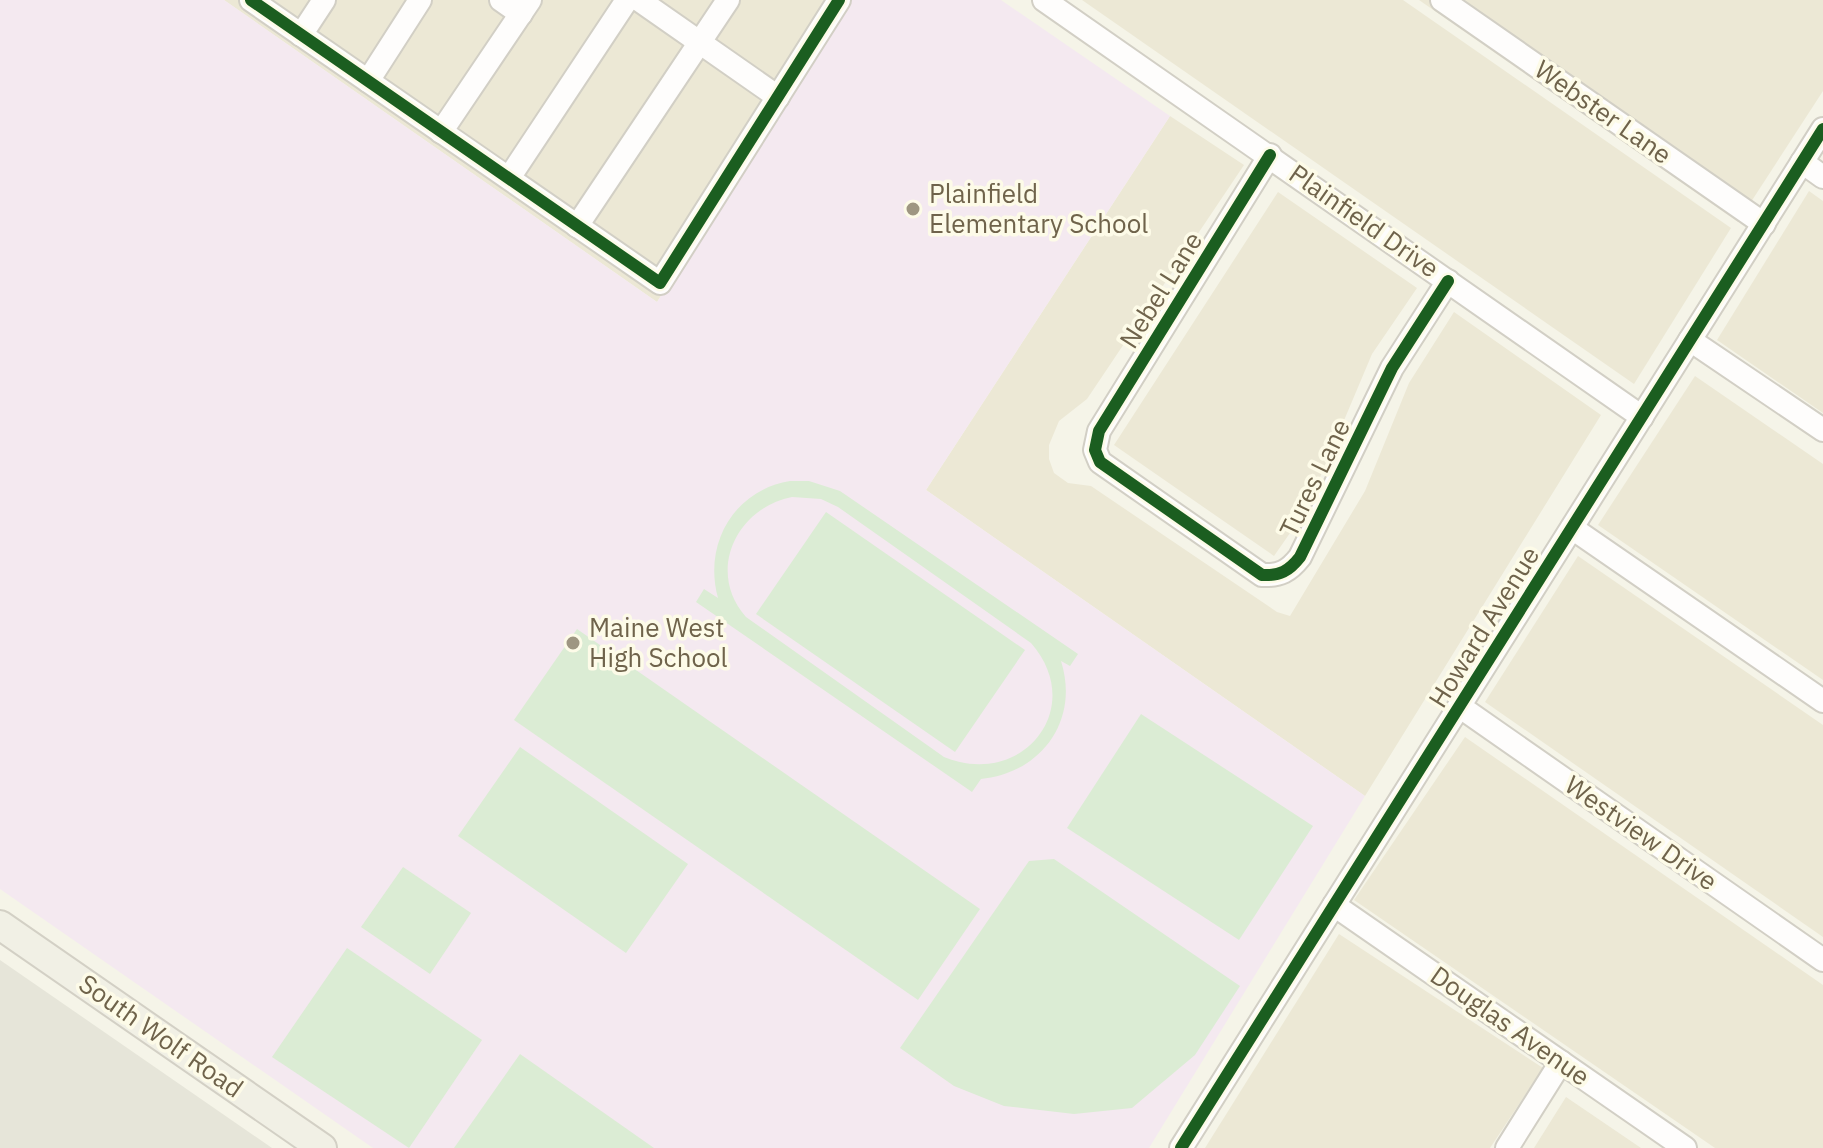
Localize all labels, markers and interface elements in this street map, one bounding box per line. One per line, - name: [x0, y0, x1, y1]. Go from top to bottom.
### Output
- street label: Webster Lane: [1528, 52, 1679, 171]
- street label: Plainfield Drive: [1283, 156, 1446, 284]
- place label: Plainfield Elementary School: [929, 176, 1148, 240]
- marker: Plainfield Elementary School: [904, 200, 922, 218]
- street label: Nebel Lane: [1111, 225, 1209, 354]
- street label: Tures Lane: [1271, 413, 1357, 542]
- street label: Howard Avenue: [1420, 540, 1546, 713]
- place label: Maine West High School: [589, 610, 728, 674]
- marker: Maine West High School: [564, 634, 582, 652]
- street label: Westview Drive: [1559, 767, 1724, 897]
- street label: Douglas Avenue: [1424, 958, 1597, 1093]
- street label: South Wolf Road: [73, 966, 250, 1105]

